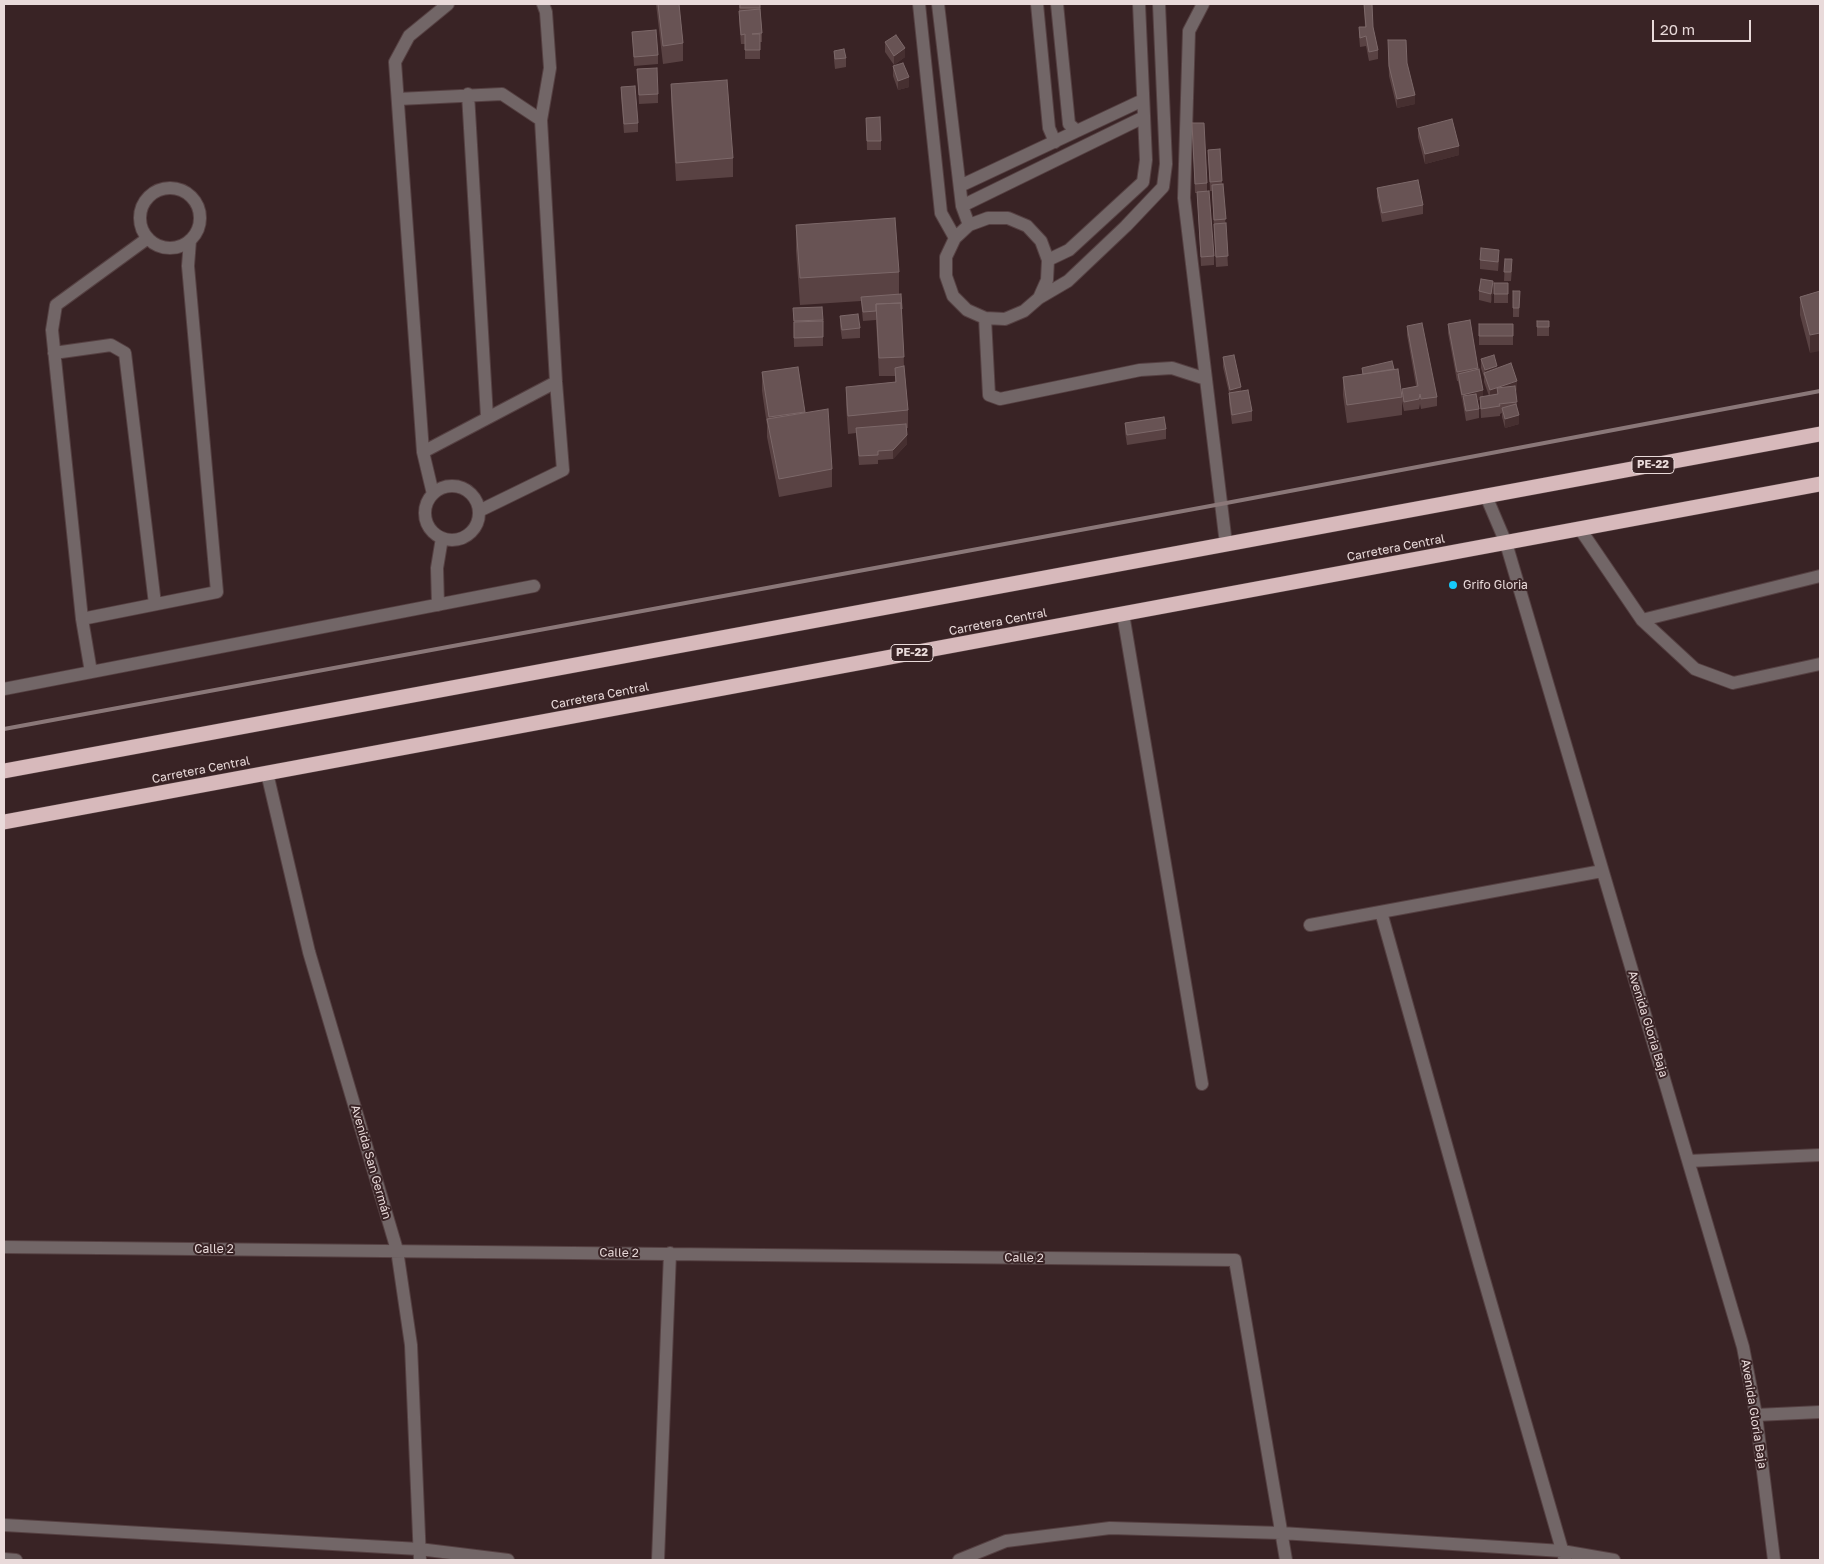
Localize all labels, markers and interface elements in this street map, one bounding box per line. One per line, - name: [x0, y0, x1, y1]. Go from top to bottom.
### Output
- scale bar: [1654, 10, 1753, 42]
- text: 20 m: [1660, 20, 1695, 38]
- road number: PE-22: [1632, 456, 1674, 474]
- street label: Carretera Central: [1346, 531, 1446, 565]
- place label: Grifo Gloria: [1463, 578, 1528, 592]
- marker: Grifo Gloria: [1447, 579, 1459, 591]
- street label: Carretera Central: [948, 605, 1048, 639]
- road number: PE-22: [891, 644, 933, 661]
- street label: Carretera Central: [550, 679, 650, 713]
- street label: Carretera Central: [151, 753, 251, 787]
- street label: Avenida Gloria Baja: [1625, 969, 1671, 1079]
- street label: Avenida San Germán: [348, 1103, 394, 1221]
- street label: Calle 2: [194, 1242, 234, 1256]
- street label: Calle 2: [599, 1245, 639, 1261]
- street label: Calle 2: [1004, 1250, 1044, 1266]
- street label: Avenida Gloria Baja: [1738, 1358, 1770, 1470]

